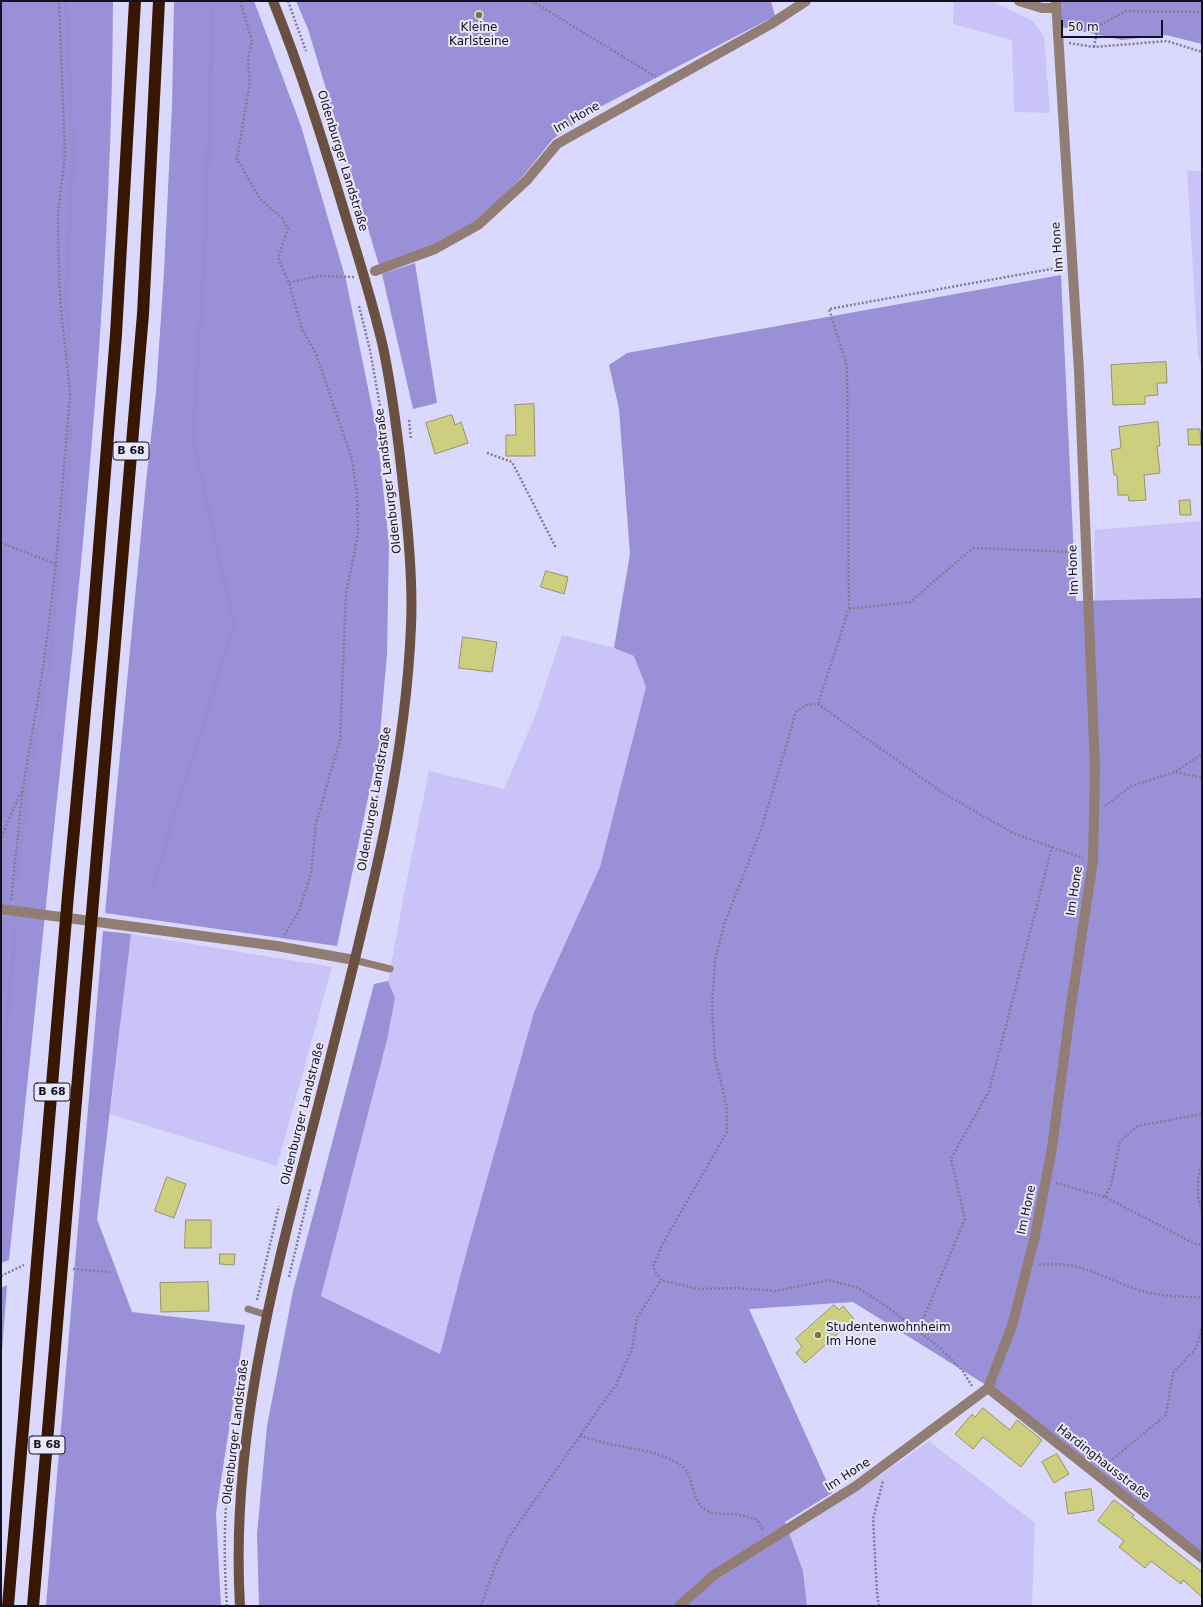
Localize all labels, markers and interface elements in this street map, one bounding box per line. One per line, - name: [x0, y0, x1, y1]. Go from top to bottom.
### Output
- marker: Kleine Karlsteine: [474, 10, 484, 20]
- scale bar: [1063, 12, 1165, 38]
- text: 50 m: [1068, 20, 1099, 34]
- place label: Kleine Karlsteine: [449, 21, 509, 49]
- street label: Oldenburger Landstraße: [314, 89, 370, 233]
- street label: Im Hone: [552, 99, 602, 137]
- street label: Im Hone: [1049, 221, 1067, 273]
- street label: Oldenburger Landstraße: [373, 407, 405, 555]
- road number: B 68: [113, 442, 149, 460]
- street label: Im Hone: [1066, 545, 1082, 595]
- street label: Oldenburger Landstraße: [355, 726, 395, 872]
- street label: Im Hone: [1064, 865, 1086, 917]
- street label: Oldenburger Landstraße: [278, 1041, 328, 1187]
- road number: B 68: [34, 1083, 70, 1101]
- street label: Im Hone: [1015, 1184, 1039, 1236]
- place label: Studentenwohnheim Im Hone: [826, 1321, 951, 1349]
- marker: Studentenwohnheim Im Hone: [813, 1330, 823, 1340]
- street label: Oldenburger Landstraße: [220, 1358, 252, 1506]
- street label: Hardinghausstraße: [1054, 1422, 1152, 1504]
- road number: B 68: [29, 1436, 65, 1454]
- street label: Im Hone: [823, 1455, 873, 1495]

